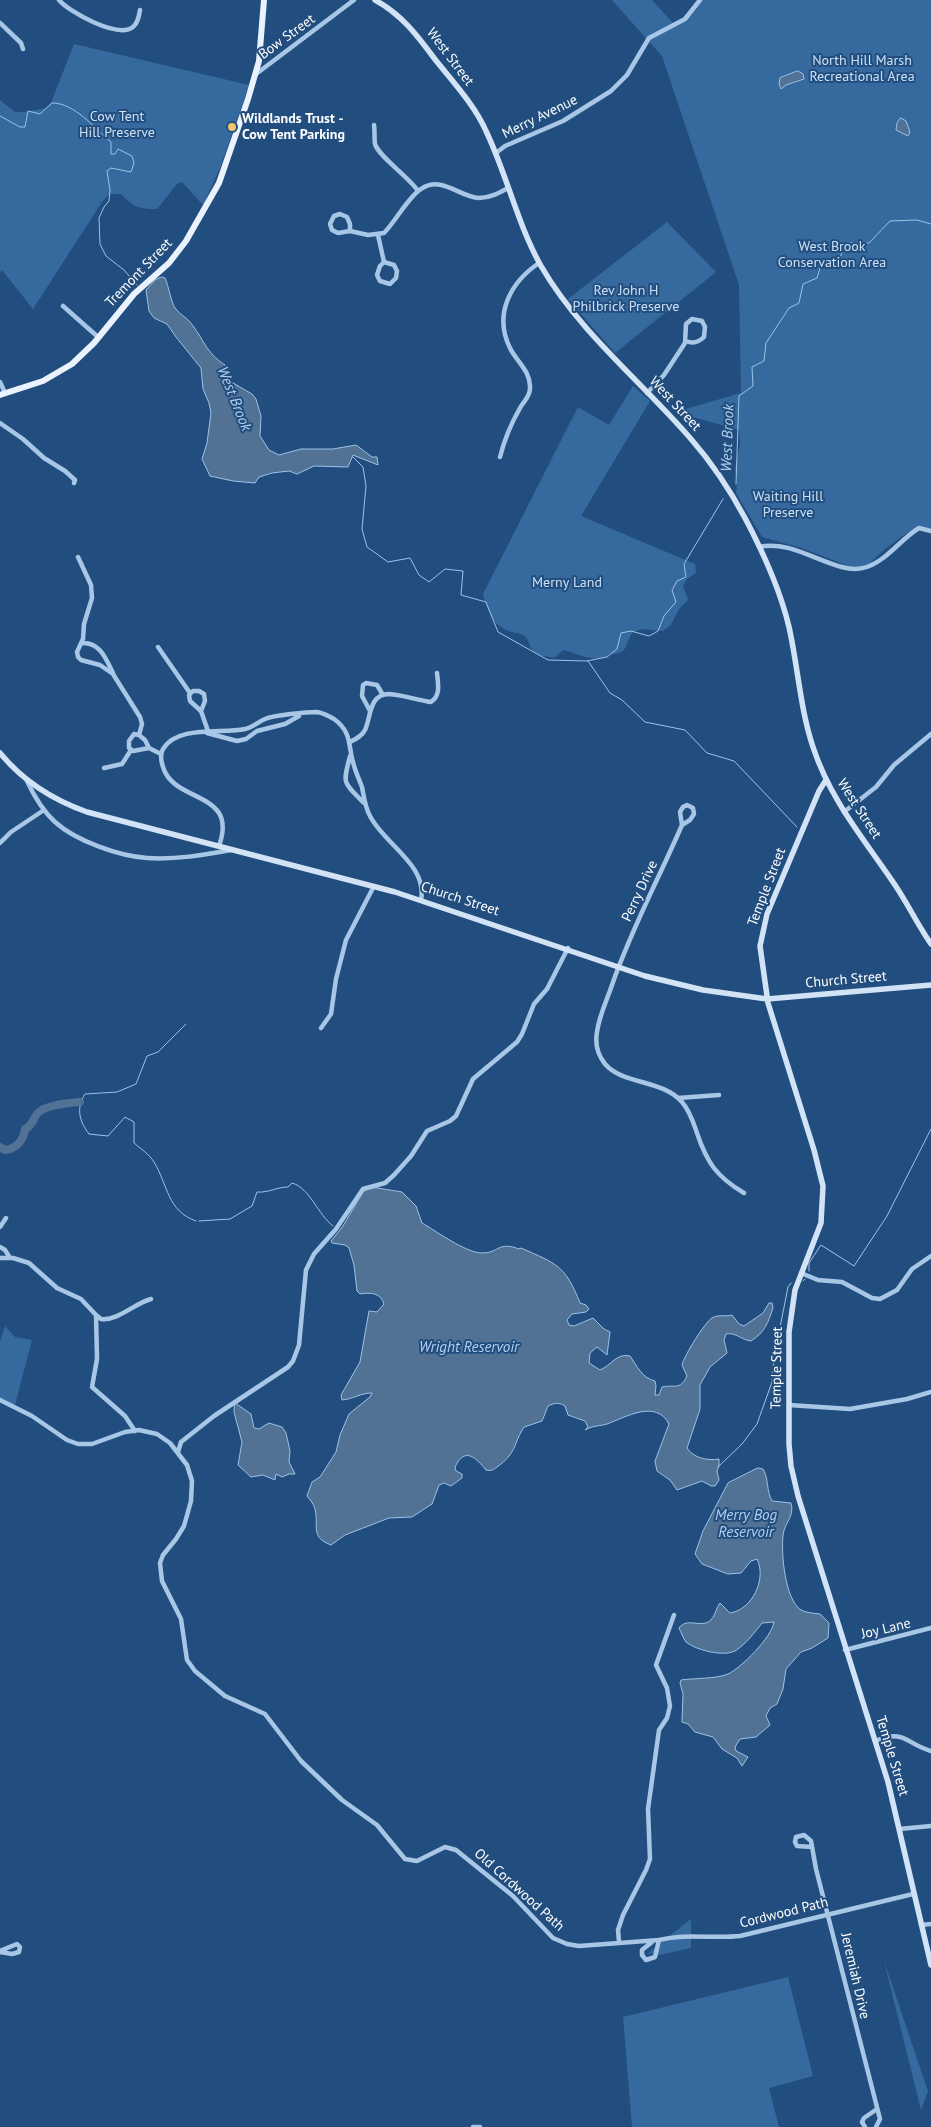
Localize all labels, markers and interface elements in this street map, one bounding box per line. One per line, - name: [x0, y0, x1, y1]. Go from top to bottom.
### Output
- street label: Bow Street: [256, 11, 318, 63]
- street label: West Street: [423, 25, 477, 89]
- park label: North Hill Marsh Recreational Area: [809, 53, 915, 85]
- street label: Merry Avenue: [500, 92, 580, 142]
- park label: Cow Tent Hill Preserve: [79, 109, 155, 142]
- place label: Wildlands Trust - Cow Tent Parking: [242, 111, 345, 144]
- marker: Wildlands Trust - Cow Tent Parking: [226, 121, 238, 133]
- street label: Tremont Street: [102, 235, 176, 311]
- park label: West Brook Conservation Area: [778, 239, 886, 272]
- park label: Rev John H Philbrick Preserve: [573, 283, 679, 316]
- water label: West Brook: [213, 364, 255, 434]
- street label: West Street: [646, 373, 704, 435]
- water label: West Brook: [718, 404, 738, 472]
- park label: Waiting Hill Preserve: [753, 489, 823, 522]
- park label: Merny Land: [532, 575, 602, 591]
- street label: West Street: [833, 776, 885, 842]
- street label: Temple Street: [744, 845, 790, 929]
- street label: Perry Drive: [619, 858, 661, 924]
- street label: Church Street: [419, 878, 501, 920]
- street label: Church Street: [805, 968, 887, 992]
- street label: Temple Street: [768, 1326, 786, 1410]
- water label: Wright Reservoir: [419, 1339, 519, 1357]
- water label: Merry Bog Reservoir: [715, 1507, 777, 1542]
- street label: Joy Lane: [860, 1615, 912, 1643]
- street label: Temple Street: [872, 1714, 912, 1798]
- street label: Old Cordwood Path: [471, 1845, 567, 1935]
- street label: Cordwood Path: [738, 1894, 830, 1932]
- street label: Jeremiah Drive: [837, 1931, 873, 2021]

